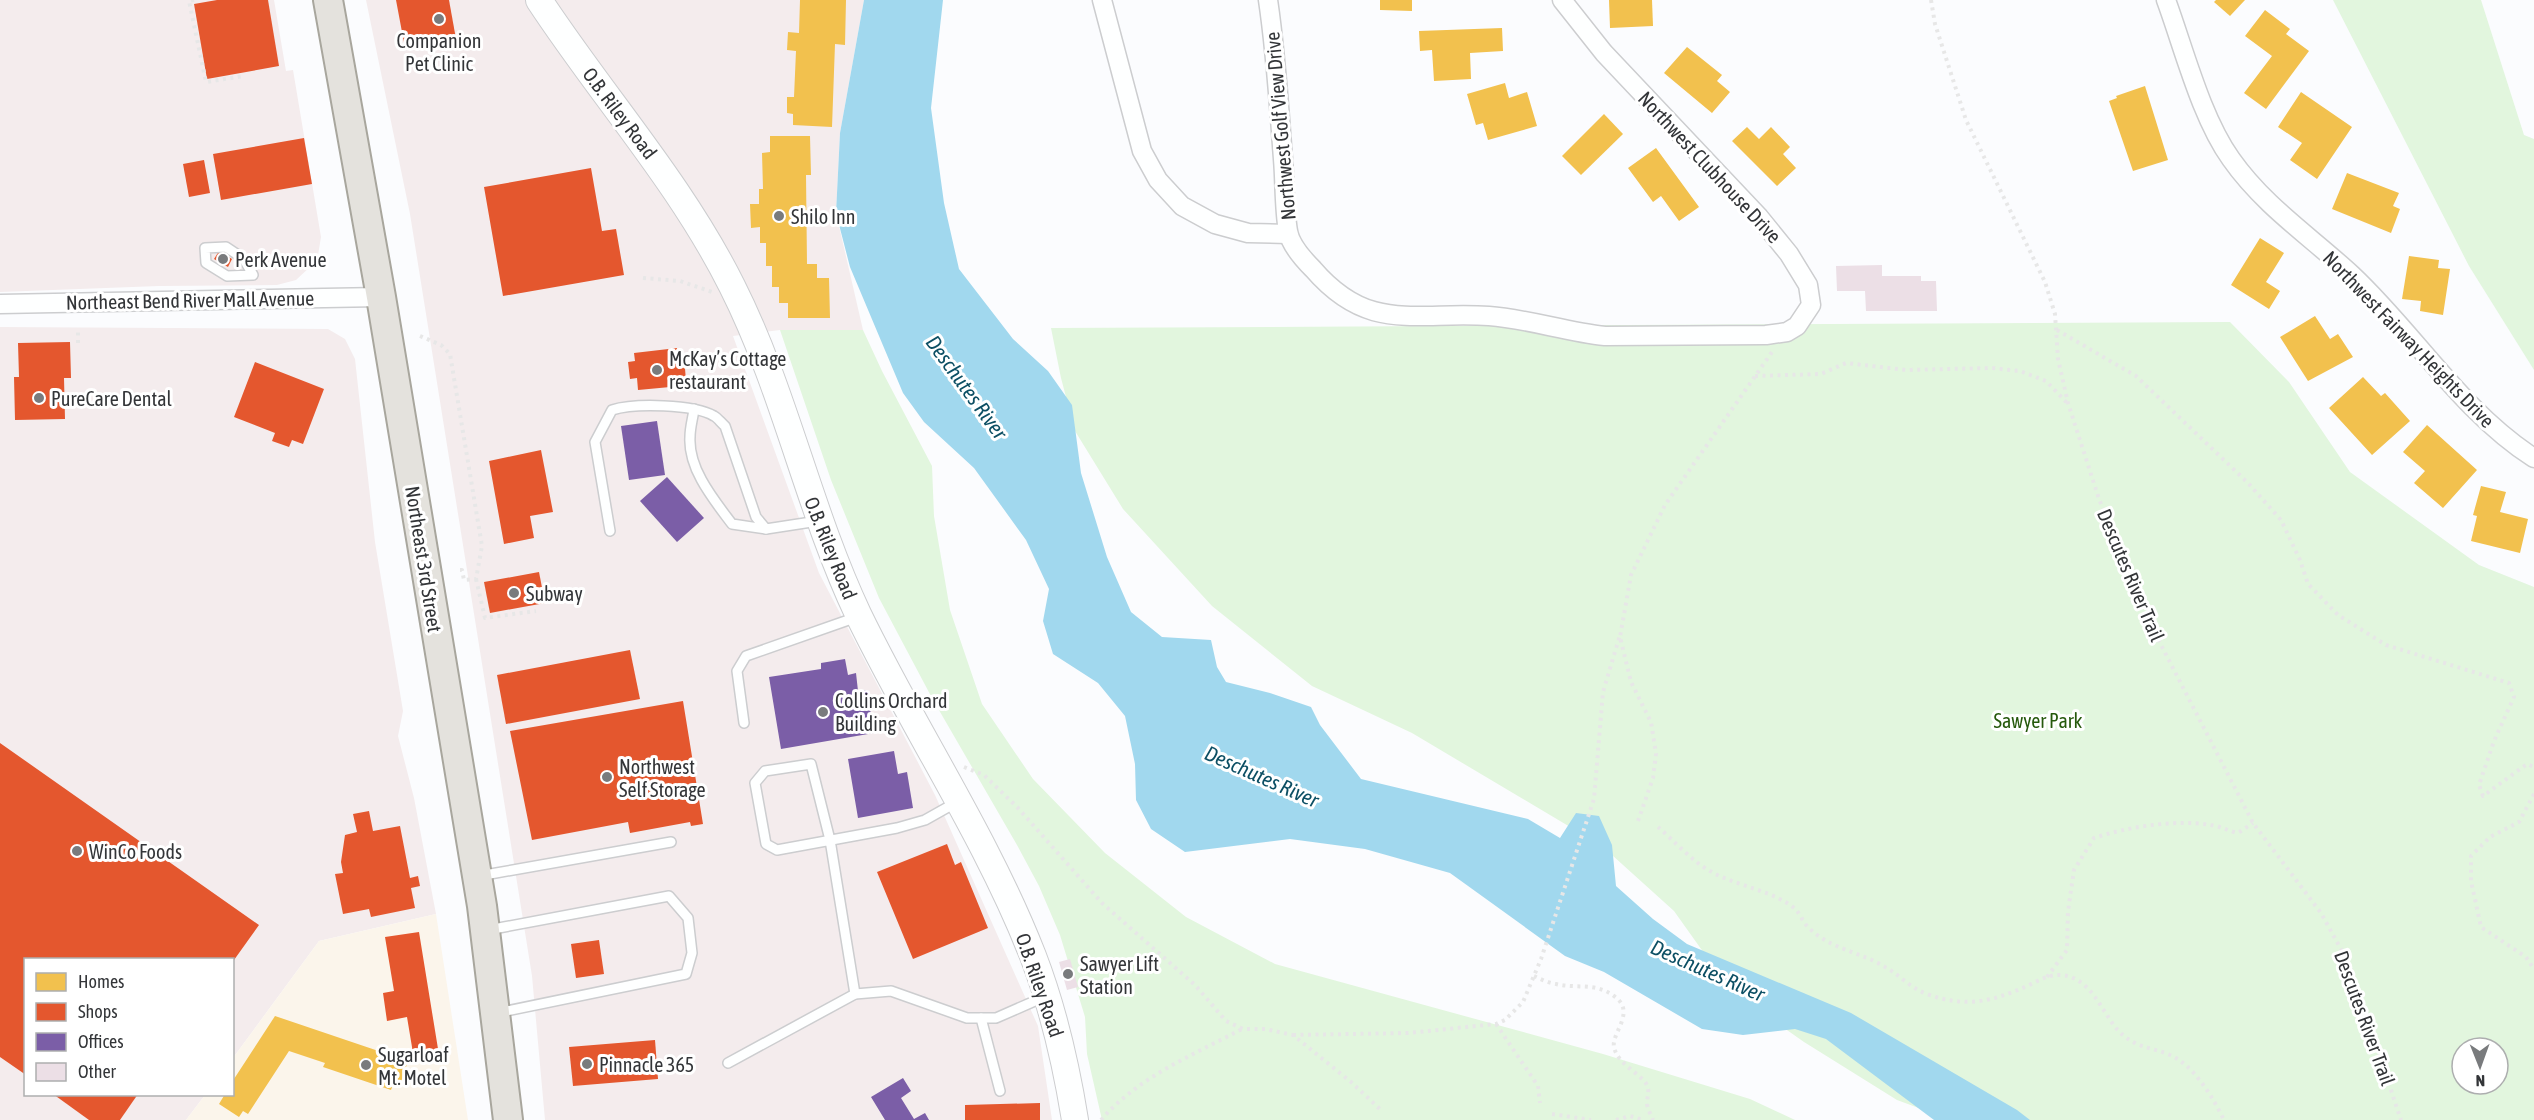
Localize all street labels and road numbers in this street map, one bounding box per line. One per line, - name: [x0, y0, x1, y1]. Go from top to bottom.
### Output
- street label: Northwest Golf View Drive: [1260, 31, 1300, 221]
- street label: O.B. Riley Road: [578, 63, 662, 163]
- street label: Northwest Clubhouse Drive: [1634, 87, 1786, 247]
- street label: Northwest Fairway Heights Drive: [2319, 246, 2499, 432]
- street label: Northeast Bend River Mall Avenue: [66, 286, 314, 314]
- street label: Northeast 3rd Street: [401, 484, 447, 634]
- street label: O.B. Riley Road: [800, 493, 862, 603]
- street label: Descutes River Trail: [2093, 505, 2169, 645]
- street label: O.B. Riley Road: [1011, 930, 1069, 1040]
- street label: Descutes River Trail: [2330, 948, 2400, 1089]

